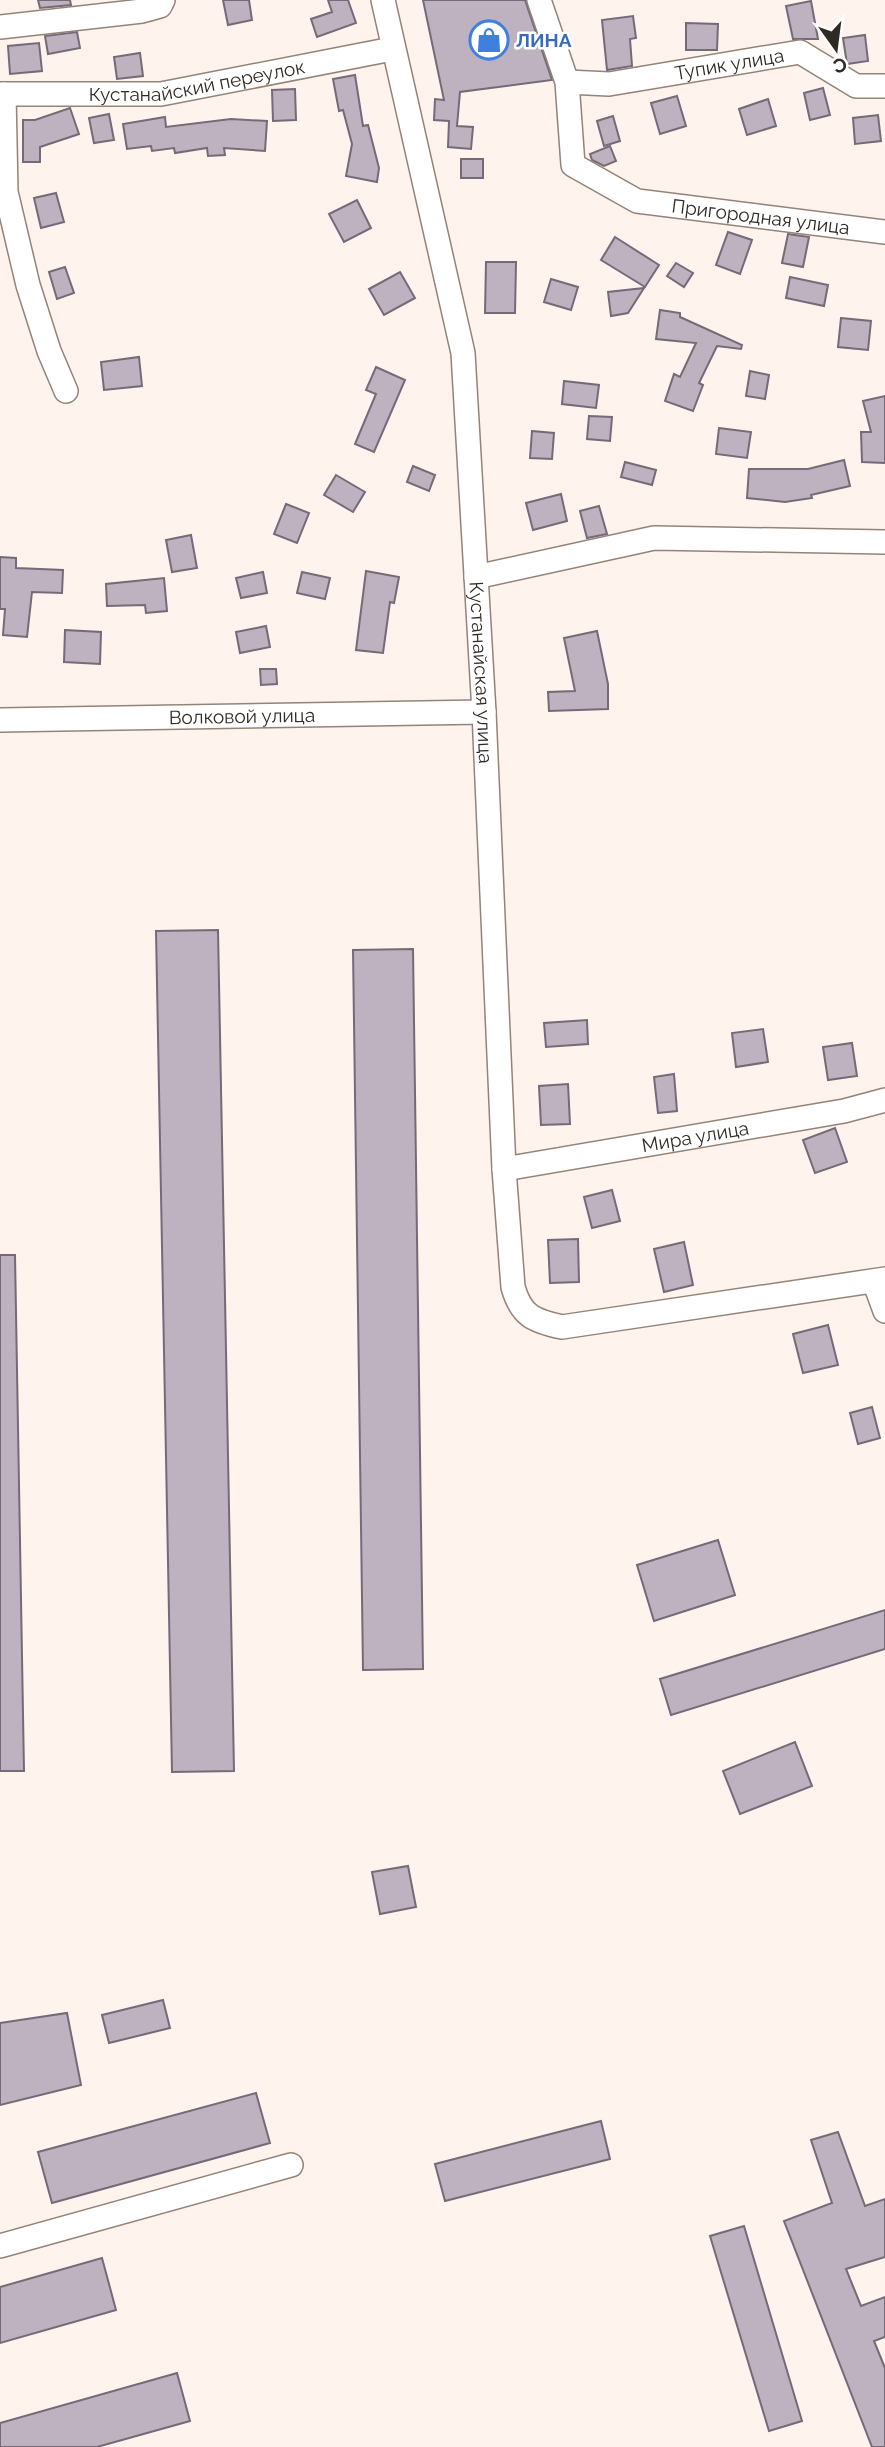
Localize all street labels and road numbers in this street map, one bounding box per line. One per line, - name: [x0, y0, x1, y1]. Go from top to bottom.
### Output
- street label: Тупик улица: [673, 44, 786, 84]
- street label: Кустанайский переулок: [89, 55, 307, 105]
- street label: Пригородная улица: [671, 194, 851, 238]
- street label: Кустанайская улица: [465, 581, 497, 764]
- street label: Волковой улица: [169, 704, 315, 728]
- street label: Мира улица: [640, 1116, 750, 1156]

